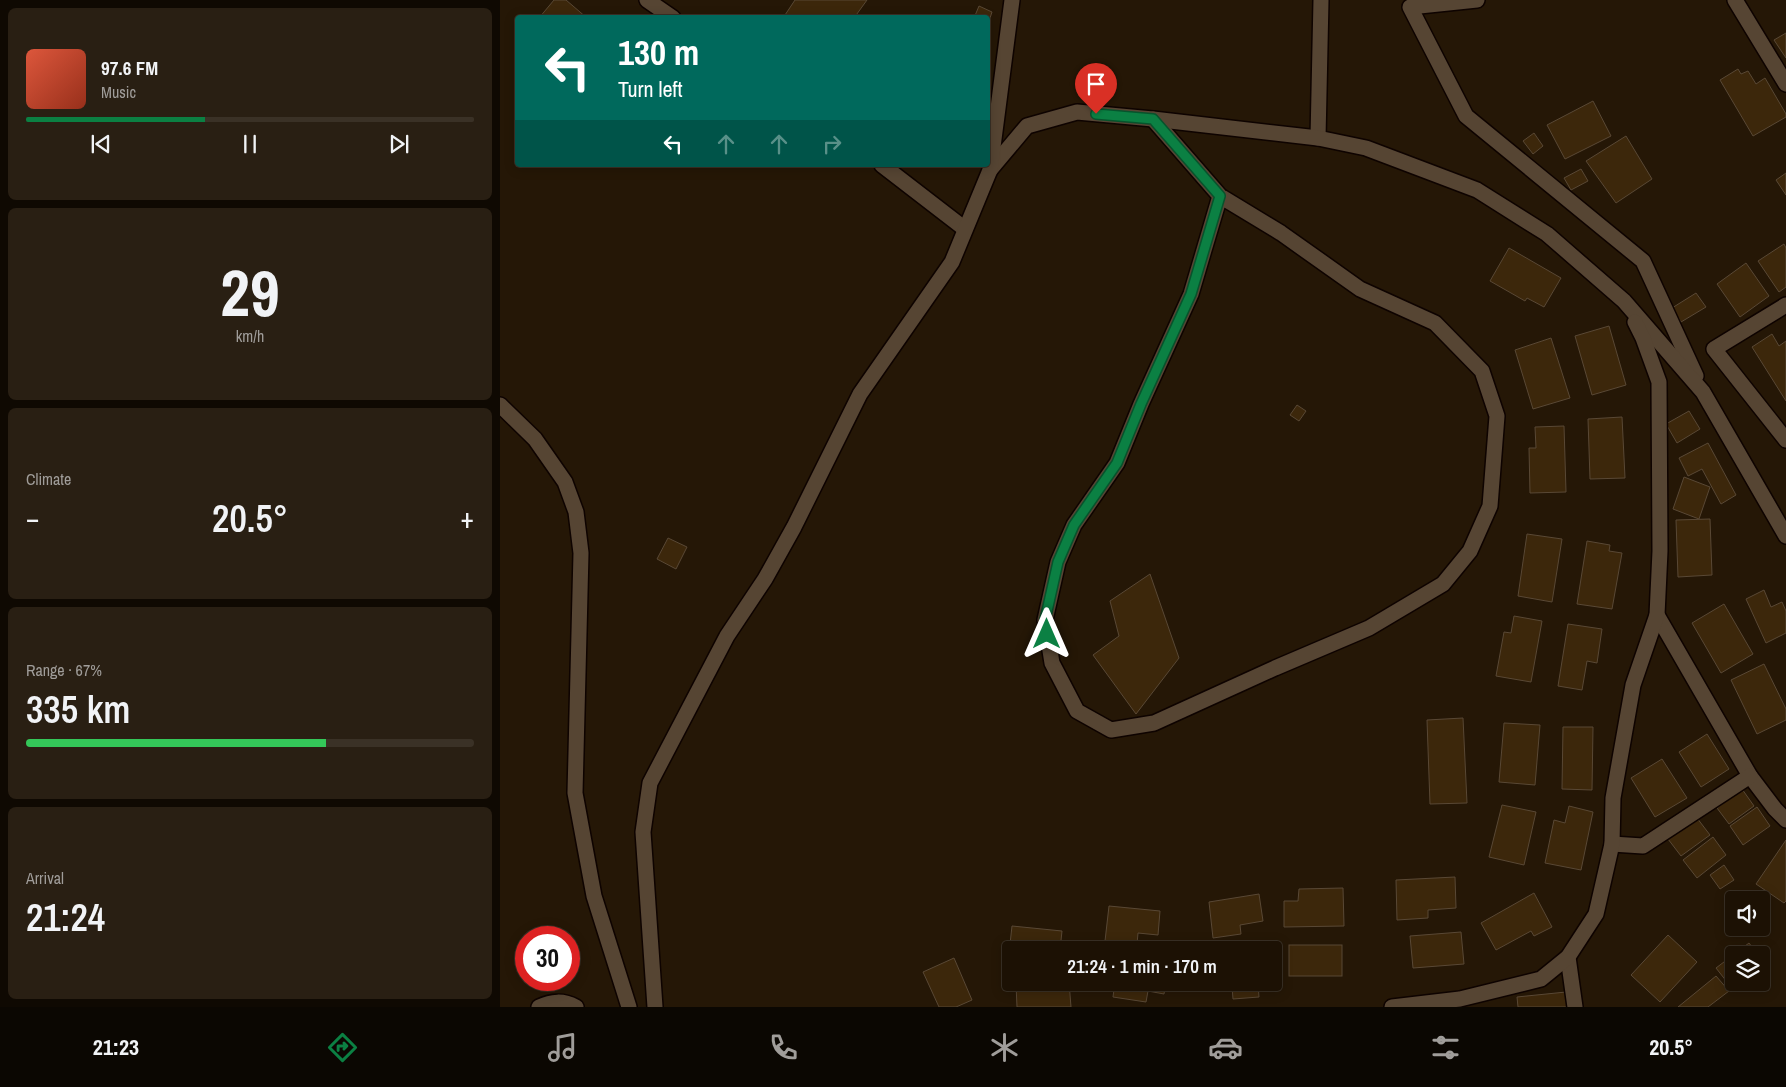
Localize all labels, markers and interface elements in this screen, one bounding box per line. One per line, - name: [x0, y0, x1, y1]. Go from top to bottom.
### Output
- text: 130 m: [618, 29, 699, 76]
- icon: left: [535, 35, 600, 100]
- text: 97.6 FM: [101, 55, 158, 81]
- pin: [1075, 63, 1117, 114]
- icon: arrive: [1082, 70, 1110, 98]
- text: Turn left: [618, 74, 683, 104]
- text: Music: [101, 81, 136, 103]
- icon: previous: [87, 130, 115, 158]
- icon: pause: [236, 130, 264, 158]
- icon: next: [385, 130, 413, 158]
- icon: left: [659, 130, 687, 158]
- icon: ahead: [712, 130, 740, 158]
- icon: ahead: [765, 130, 793, 158]
- icon: right: [818, 130, 846, 158]
- text: 29: [220, 249, 280, 336]
- text: km/h: [236, 325, 264, 347]
- text: Climate: [26, 468, 71, 490]
- text: 20.5°: [212, 493, 288, 544]
- text: −: [26, 499, 39, 537]
- text: +: [461, 499, 474, 537]
- position arrow: [1020, 607, 1072, 659]
- text: Range · 67%: [26, 659, 102, 681]
- text: 335 km: [26, 684, 130, 735]
- text: Arrival: [26, 867, 64, 889]
- map controls: [1725, 891, 1770, 991]
- button: sound: [1725, 891, 1770, 936]
- text: 21:24: [26, 892, 105, 943]
- speed limit sign: 30: [515, 926, 580, 991]
- button: layers: [1725, 946, 1770, 991]
- text: 21:24 · 1 min · 170 m: [1067, 953, 1217, 979]
- icon: directions: [325, 1030, 360, 1065]
- icon: music: [545, 1030, 580, 1065]
- icon: phone: [766, 1030, 801, 1065]
- icon: climate: [987, 1030, 1022, 1065]
- icon: car: [1208, 1030, 1243, 1065]
- icon: filters: [1428, 1030, 1463, 1065]
- text: 21:23: [93, 1032, 139, 1062]
- text: 20.5°: [1649, 1032, 1693, 1062]

